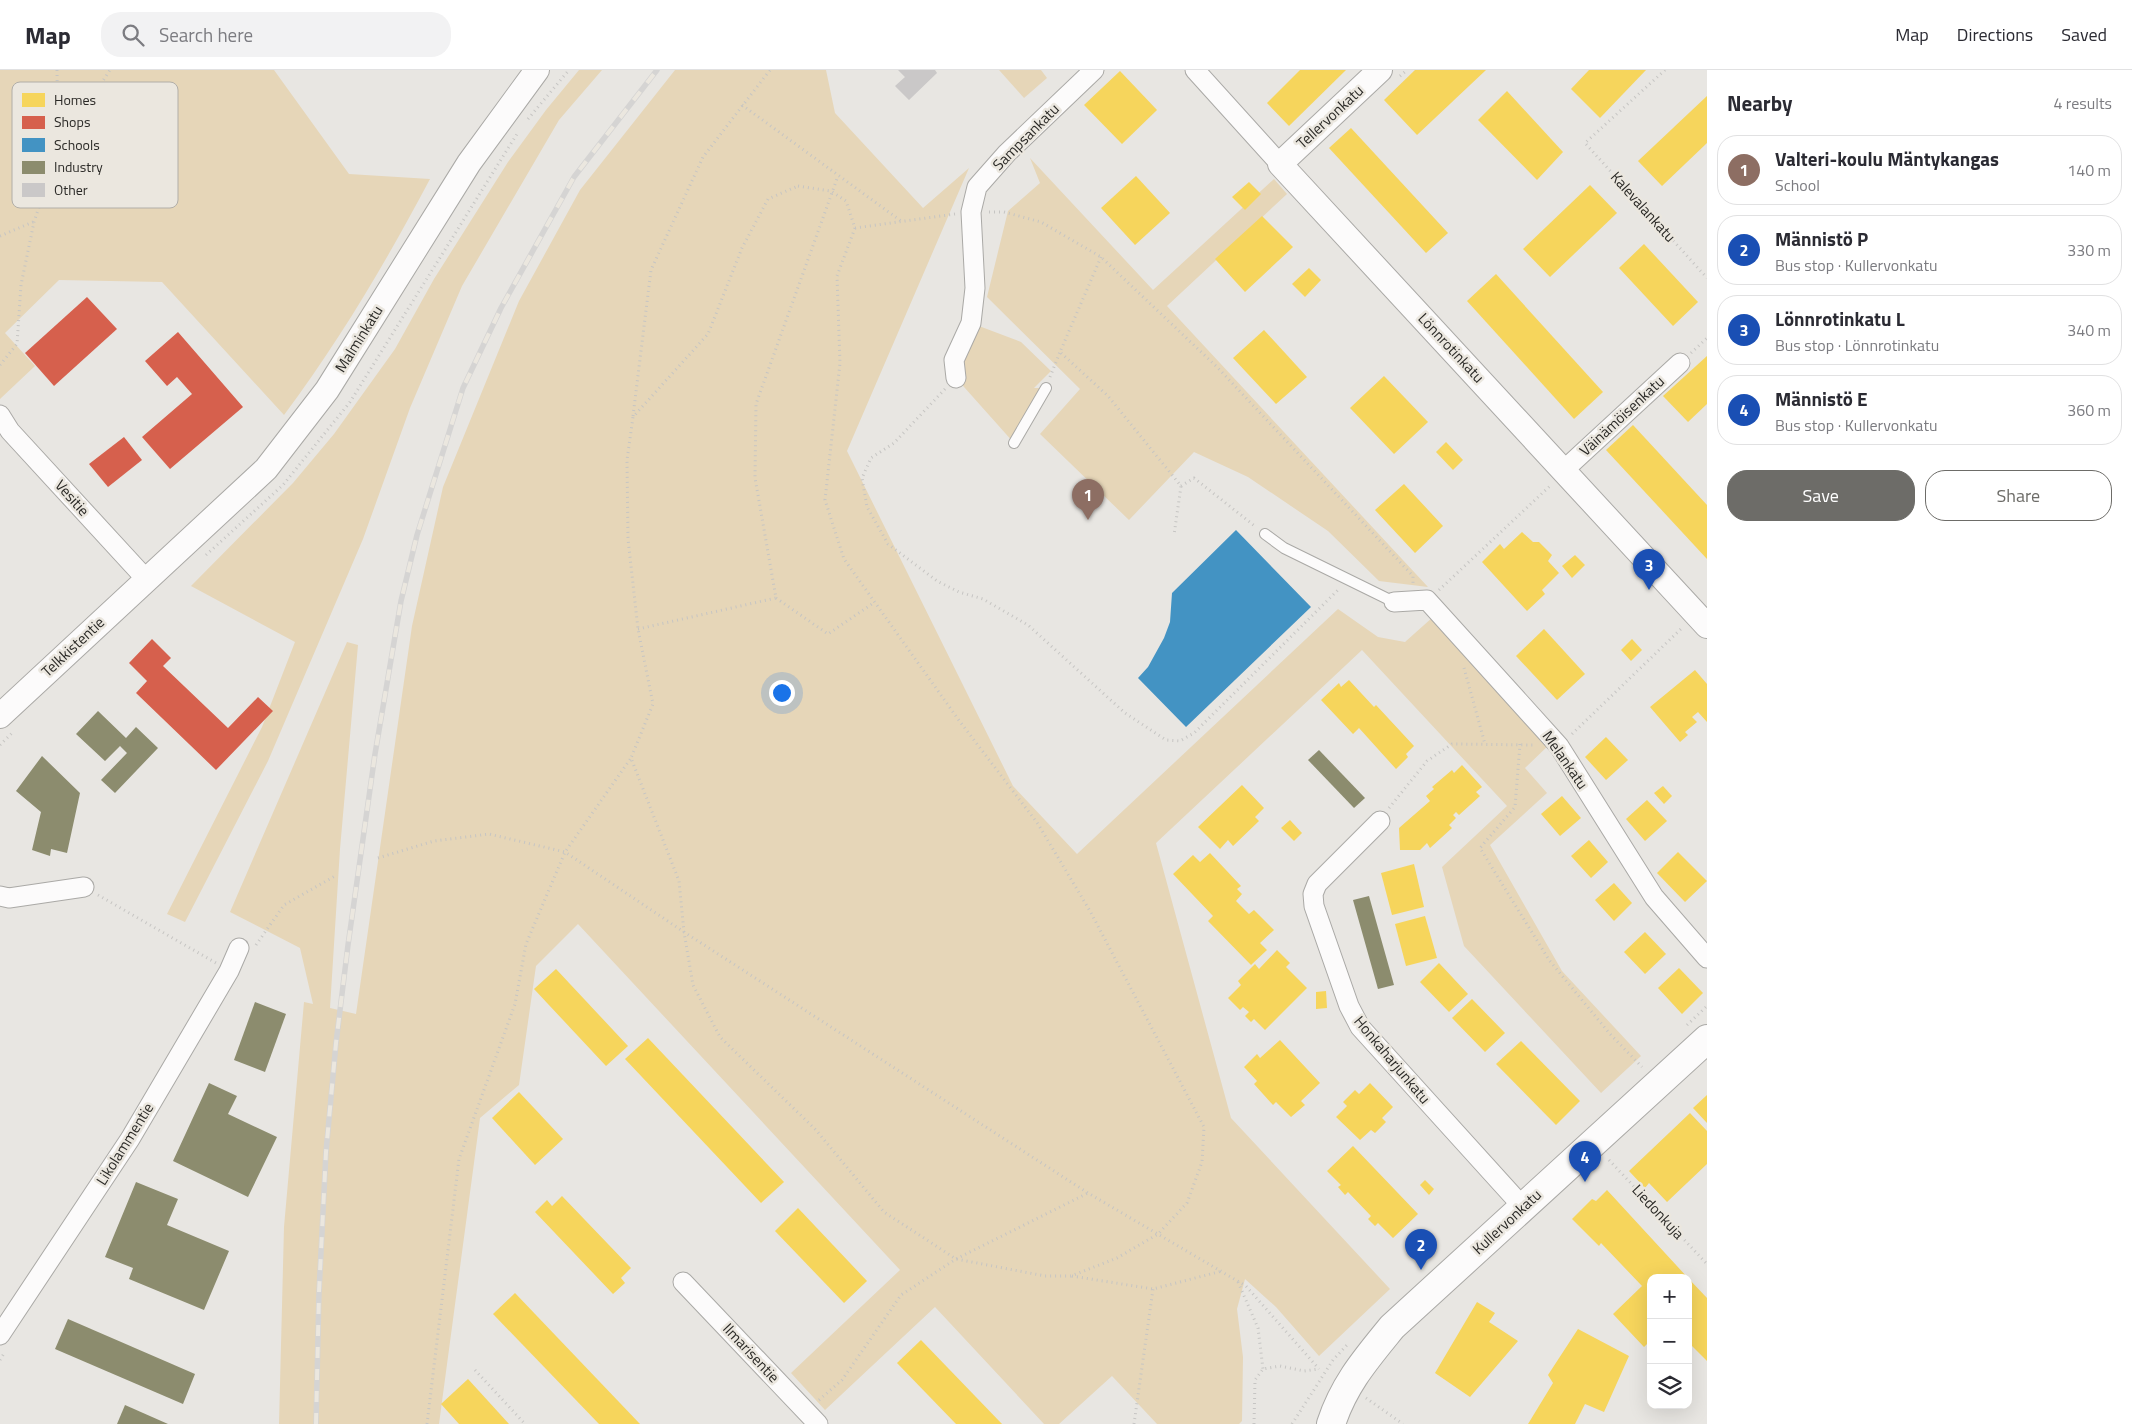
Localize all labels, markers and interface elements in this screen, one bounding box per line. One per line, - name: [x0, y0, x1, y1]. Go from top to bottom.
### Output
- search box: [101, 12, 451, 57]
- text: Map: [25, 17, 71, 53]
- text: Search here: [159, 20, 253, 49]
- icon: search: [119, 21, 147, 49]
- text: Map: [1895, 21, 1929, 48]
- text: Directions: [1957, 21, 2033, 48]
- text: Saved: [2061, 21, 2107, 48]
- street label: Tellervonkatu: [1291, 79, 1368, 154]
- legend: [12, 82, 178, 208]
- text: Nearby: [1727, 87, 1792, 119]
- text: Homes: [54, 89, 96, 110]
- text: 4 results: [2053, 91, 2112, 115]
- street label: Sampsankatu: [987, 98, 1064, 175]
- text: Shops: [54, 111, 90, 132]
- text: Schools: [54, 134, 100, 155]
- text: Valteri-koulu Mäntykangas: [1775, 144, 1999, 173]
- text: Industry: [54, 156, 103, 177]
- text: 1: [1740, 158, 1748, 182]
- text: 140 m: [2067, 158, 2111, 182]
- street label: Kalevalankatu: [1605, 166, 1682, 247]
- text: School: [1775, 173, 1820, 197]
- text: Other: [54, 179, 88, 200]
- text: Männistö P: [1775, 224, 1868, 253]
- text: 2: [1740, 238, 1748, 262]
- text: 330 m: [2067, 238, 2111, 262]
- text: Bus stop · Kullervonkatu: [1775, 253, 1938, 277]
- street label: Malminkatu: [329, 301, 388, 377]
- text: Lönnrotinkatu L: [1775, 304, 1905, 333]
- street label: Lönnrotinkatu: [1413, 307, 1490, 388]
- text: 3: [1740, 318, 1748, 342]
- text: 340 m: [2067, 318, 2111, 342]
- text: Bus stop · Lönnrotinkatu: [1775, 333, 1939, 357]
- street label: Väinämöisenkatu: [1574, 370, 1669, 461]
- text: Männistö E: [1775, 384, 1868, 413]
- text: 4: [1740, 398, 1748, 422]
- text: 360 m: [2067, 398, 2111, 422]
- text: Bus stop · Kullervonkatu: [1775, 413, 1938, 437]
- button: Save: [1727, 470, 1915, 521]
- button: Share: [1925, 470, 2112, 521]
- street label: Vesitie: [50, 474, 95, 521]
- pin: 1: [1072, 479, 1104, 520]
- pin: 3: [1633, 549, 1665, 590]
- street label: Telkkistentie: [36, 611, 109, 682]
- your location: [769, 680, 795, 706]
- street label: Melankatu: [1537, 726, 1594, 794]
- street label: Honkaharjunkatu: [1349, 1011, 1436, 1109]
- street label: Likolammentie: [90, 1098, 159, 1189]
- pin: 4: [1569, 1141, 1601, 1182]
- street label: Liedonkuja: [1627, 1179, 1690, 1245]
- street label: Kullervonkatu: [1467, 1184, 1546, 1260]
- pin: 2: [1405, 1229, 1437, 1270]
- map controls: [1647, 1274, 1692, 1409]
- button: +: [1647, 1274, 1692, 1319]
- street label: Ilmarisentie: [718, 1318, 785, 1388]
- button: −: [1647, 1319, 1692, 1364]
- button: layers: [1647, 1364, 1692, 1409]

